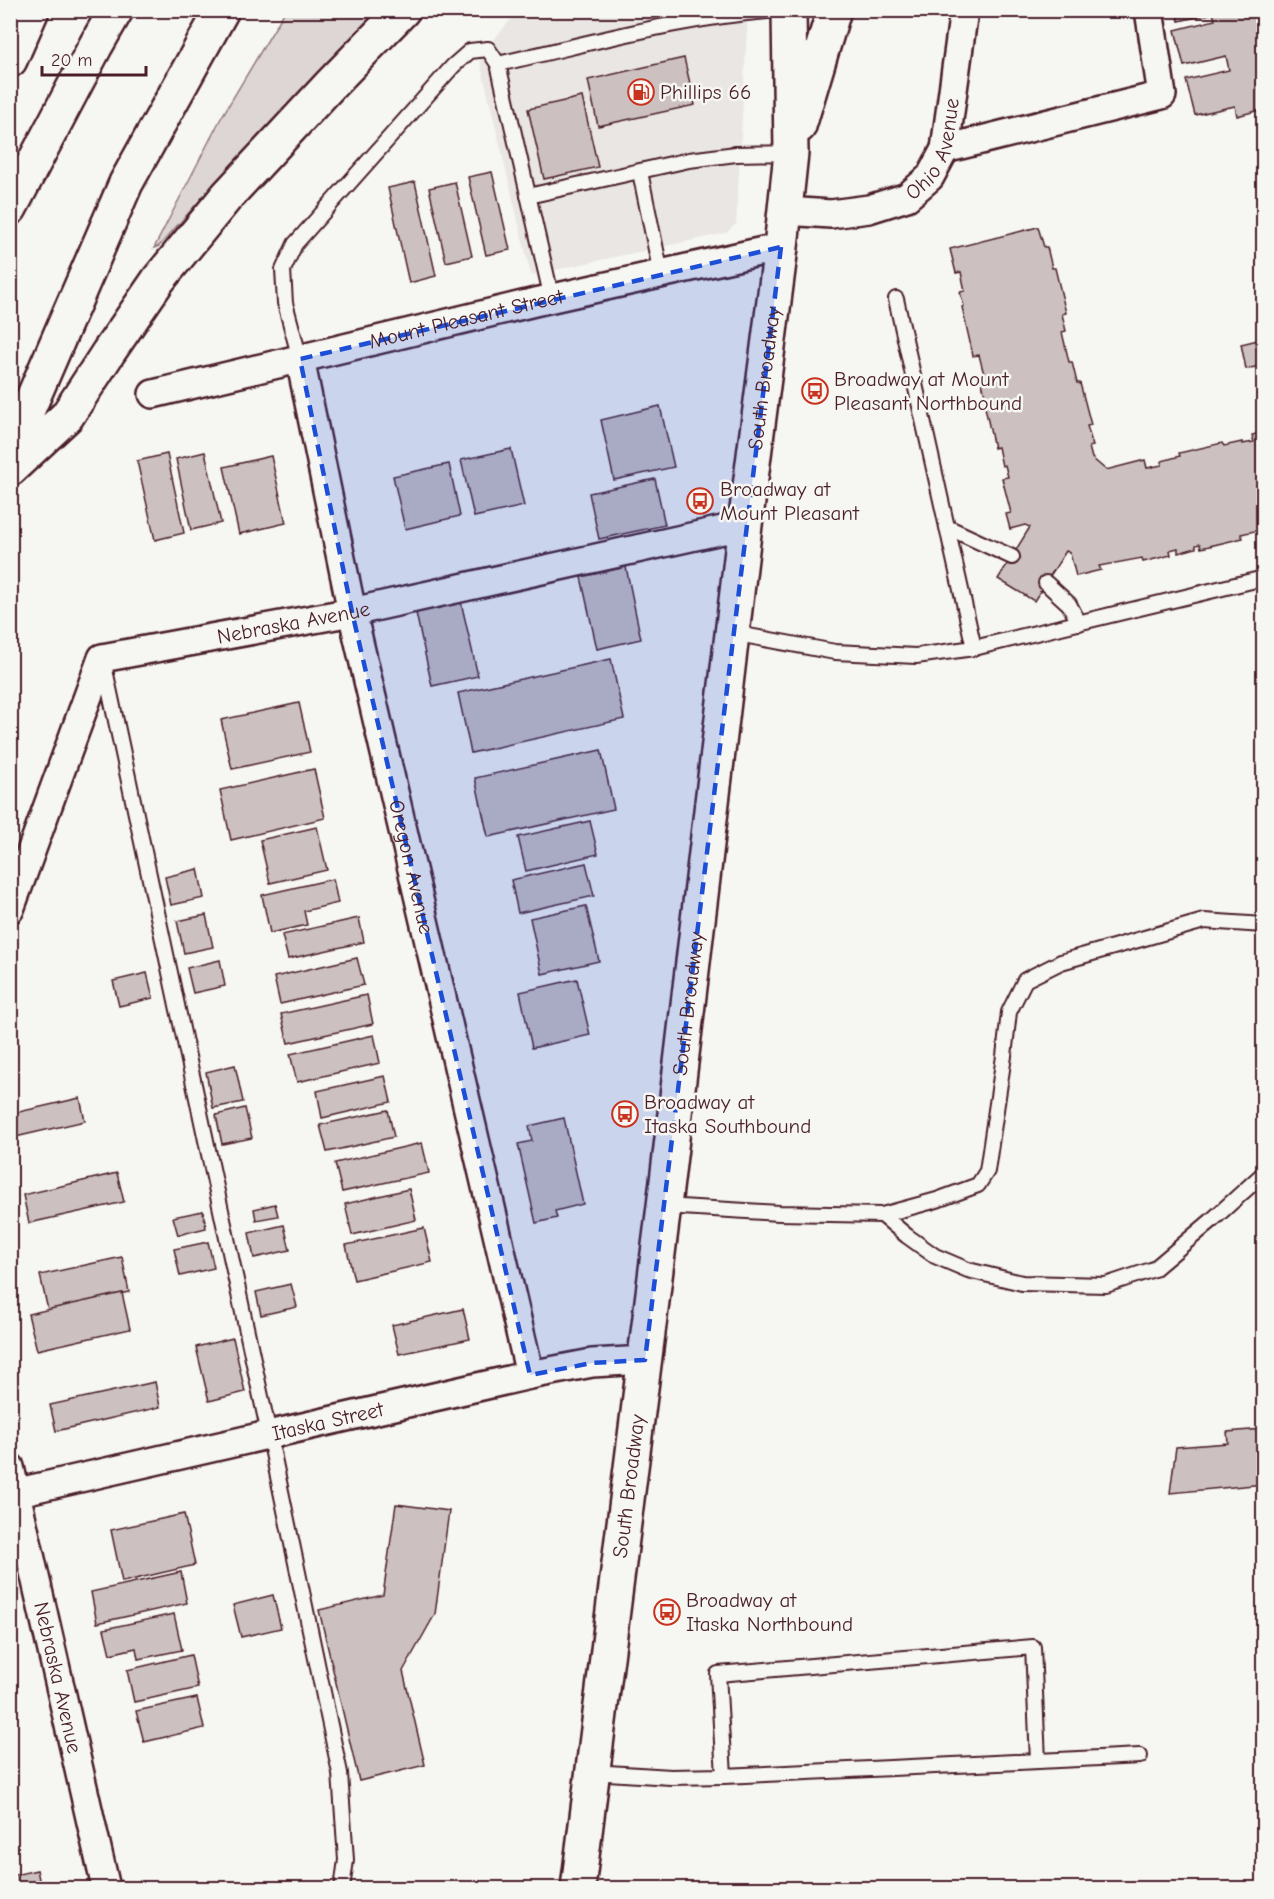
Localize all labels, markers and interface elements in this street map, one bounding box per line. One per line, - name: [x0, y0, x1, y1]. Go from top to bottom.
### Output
- scale bar: [42, 39, 146, 77]
- text: 20 m: [51, 50, 92, 71]
- fuel station icon: Phillips 66: [626, 77, 656, 107]
- place label: Phillips 66: [660, 80, 751, 104]
- street label: Ohio Avenue: [901, 97, 964, 205]
- street label: Mount Pleasant Street: [367, 284, 566, 354]
- street label: South Broadway: [743, 305, 785, 452]
- place label: Broadway at Mount Pleasant Northbound: [834, 367, 1022, 415]
- bus stop icon: Broadway at Mount Pleasant Northbound: [800, 376, 830, 406]
- place label: Broadway at Mount Pleasant: [720, 477, 860, 525]
- bus stop icon: Broadway at Mount Pleasant: [685, 486, 715, 516]
- street label: Nebraska Avenue: [215, 596, 372, 649]
- street label: Oregon Avenue: [384, 797, 439, 936]
- street label: South Broadway: [668, 930, 709, 1077]
- place label: Broadway at Itaska Southbound: [644, 1090, 811, 1138]
- bus stop icon: Broadway at Itaska Southbound: [610, 1099, 640, 1129]
- street label: Itaska Street: [270, 1397, 387, 1446]
- street label: South Broadway: [608, 1413, 650, 1559]
- place label: Broadway at Itaska Northbound: [686, 1588, 853, 1636]
- bus stop icon: Broadway at Itaska Northbound: [652, 1597, 682, 1627]
- street label: Nebraska Avenue: [29, 1599, 87, 1756]

